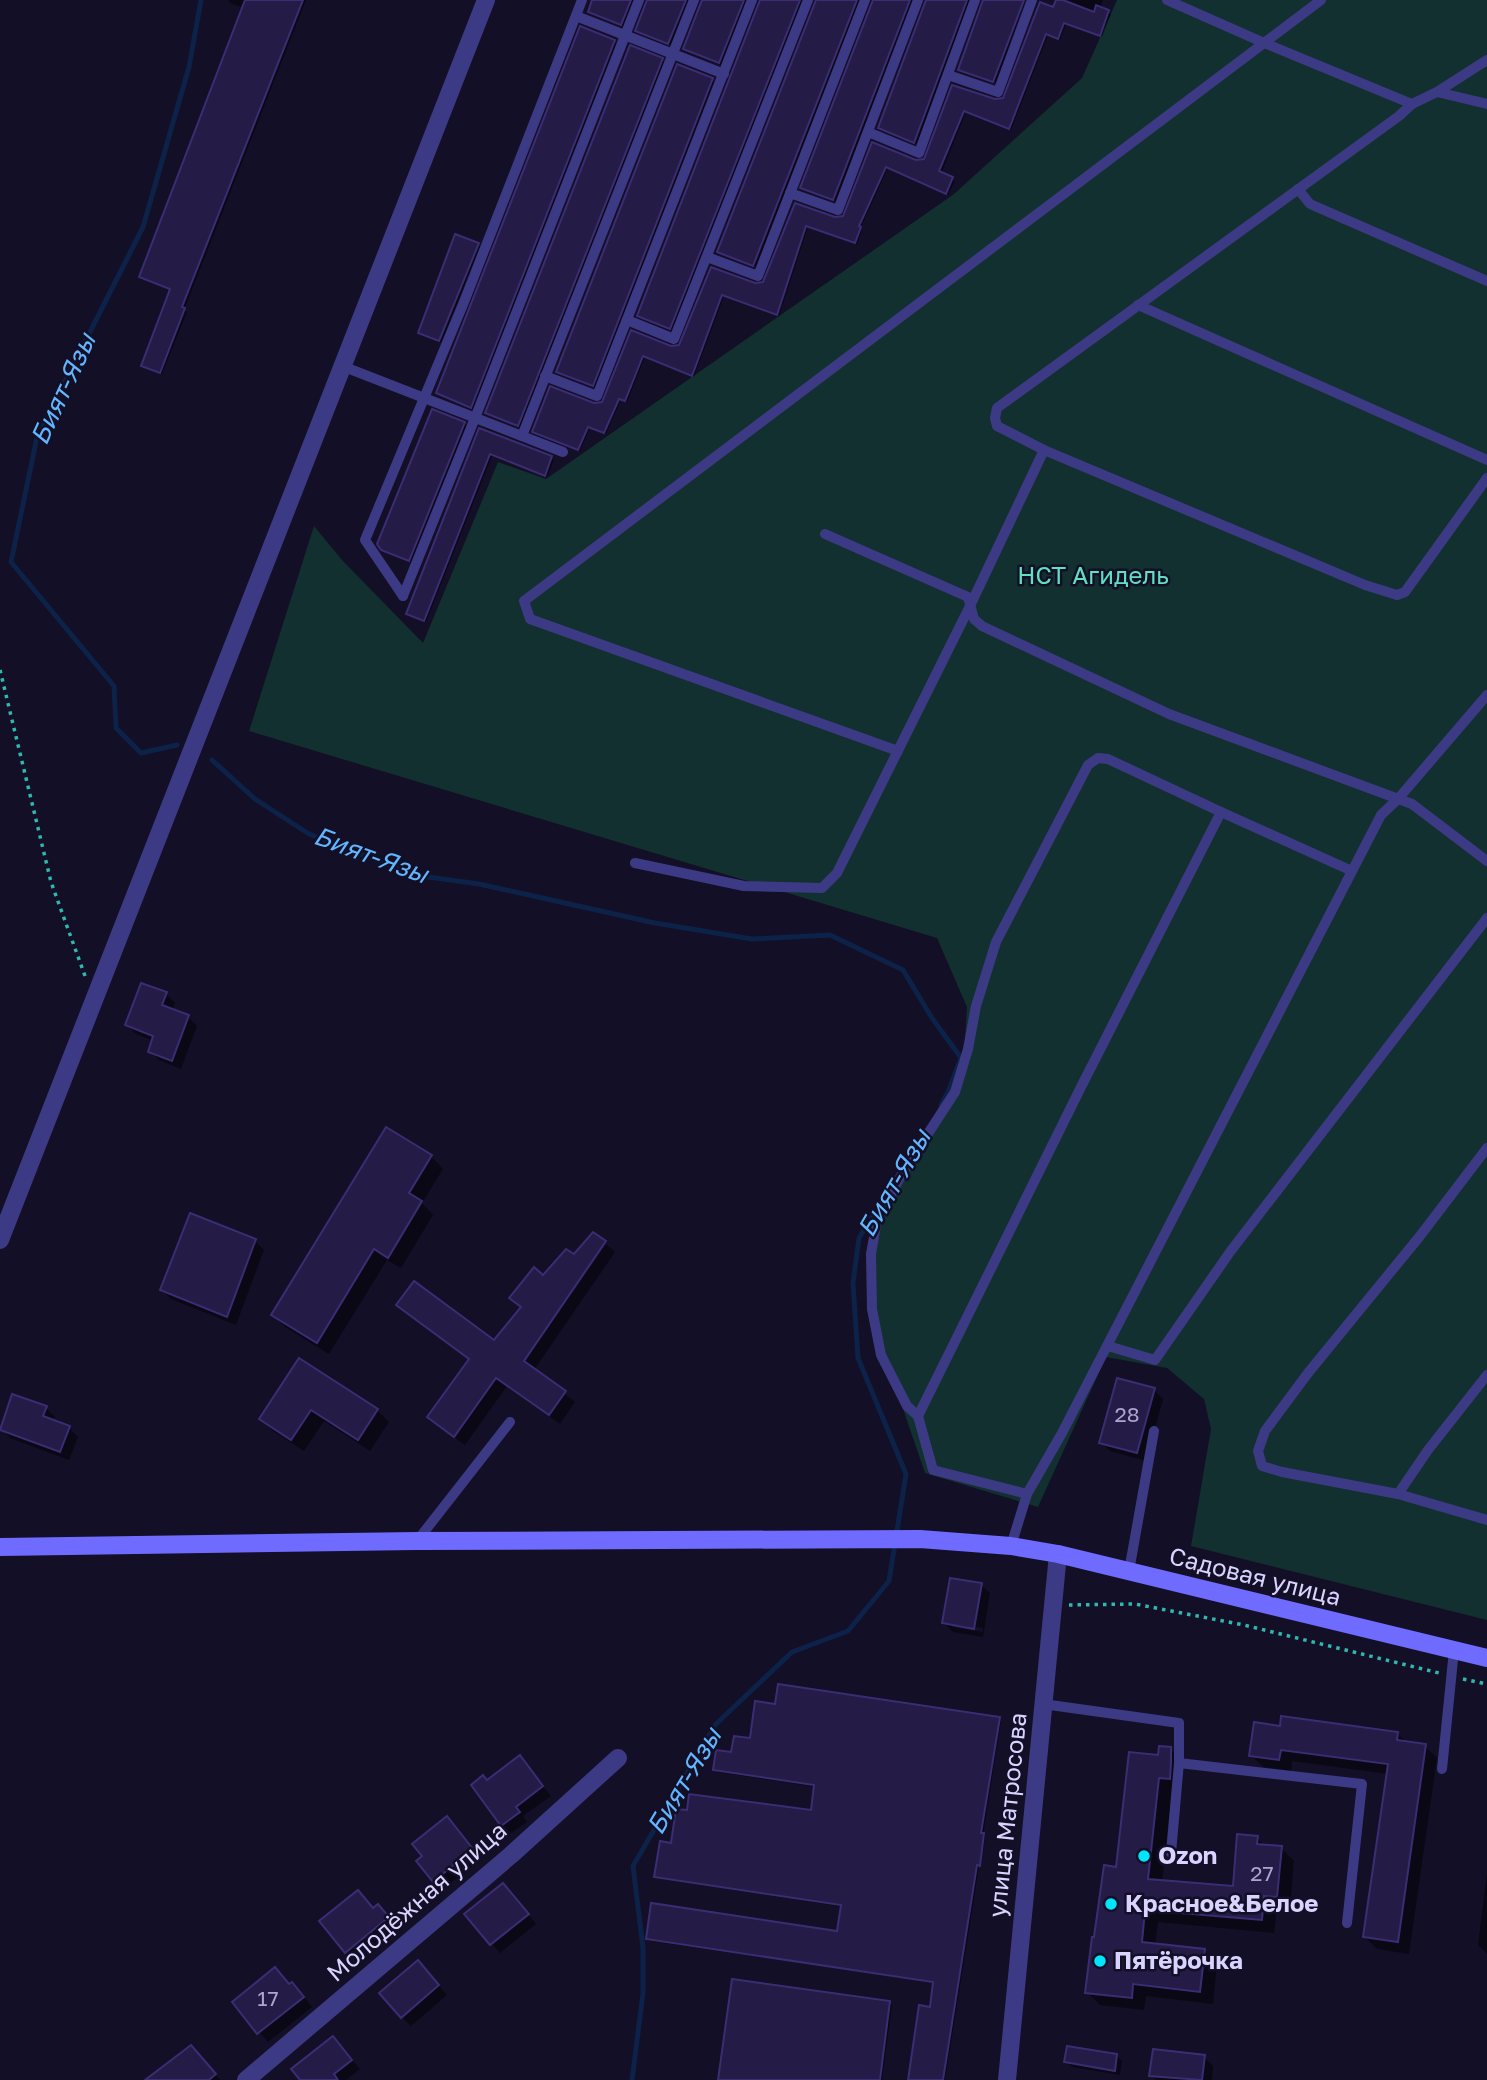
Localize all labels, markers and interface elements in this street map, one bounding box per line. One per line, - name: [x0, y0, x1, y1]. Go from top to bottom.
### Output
- water label: Бият-Язы: [23, 327, 103, 449]
- park label: НСТ Агидель: [1017, 560, 1169, 589]
- water label: Бият-Язы: [310, 820, 434, 890]
- water label: Бият-Язы: [850, 1122, 938, 1242]
- house number: 28: [1115, 1401, 1140, 1427]
- street label: Садовая улица: [1167, 1540, 1344, 1611]
- street label: улица Матросова: [981, 1711, 1032, 1919]
- water label: Бият-Язы: [640, 1720, 729, 1840]
- street label: Молодёжная улица: [320, 1815, 512, 1987]
- place label: Ozon: [1158, 1840, 1217, 1869]
- marker: Ozon: [1136, 1848, 1152, 1864]
- house number: 27: [1250, 1860, 1274, 1886]
- place label: Красное&Белое: [1125, 1888, 1318, 1917]
- marker: Красное&Белое: [1103, 1896, 1119, 1912]
- place label: Пятёрочка: [1114, 1945, 1243, 1974]
- marker: Пятёрочка: [1092, 1953, 1108, 1969]
- house number: 17: [257, 1985, 279, 2011]

